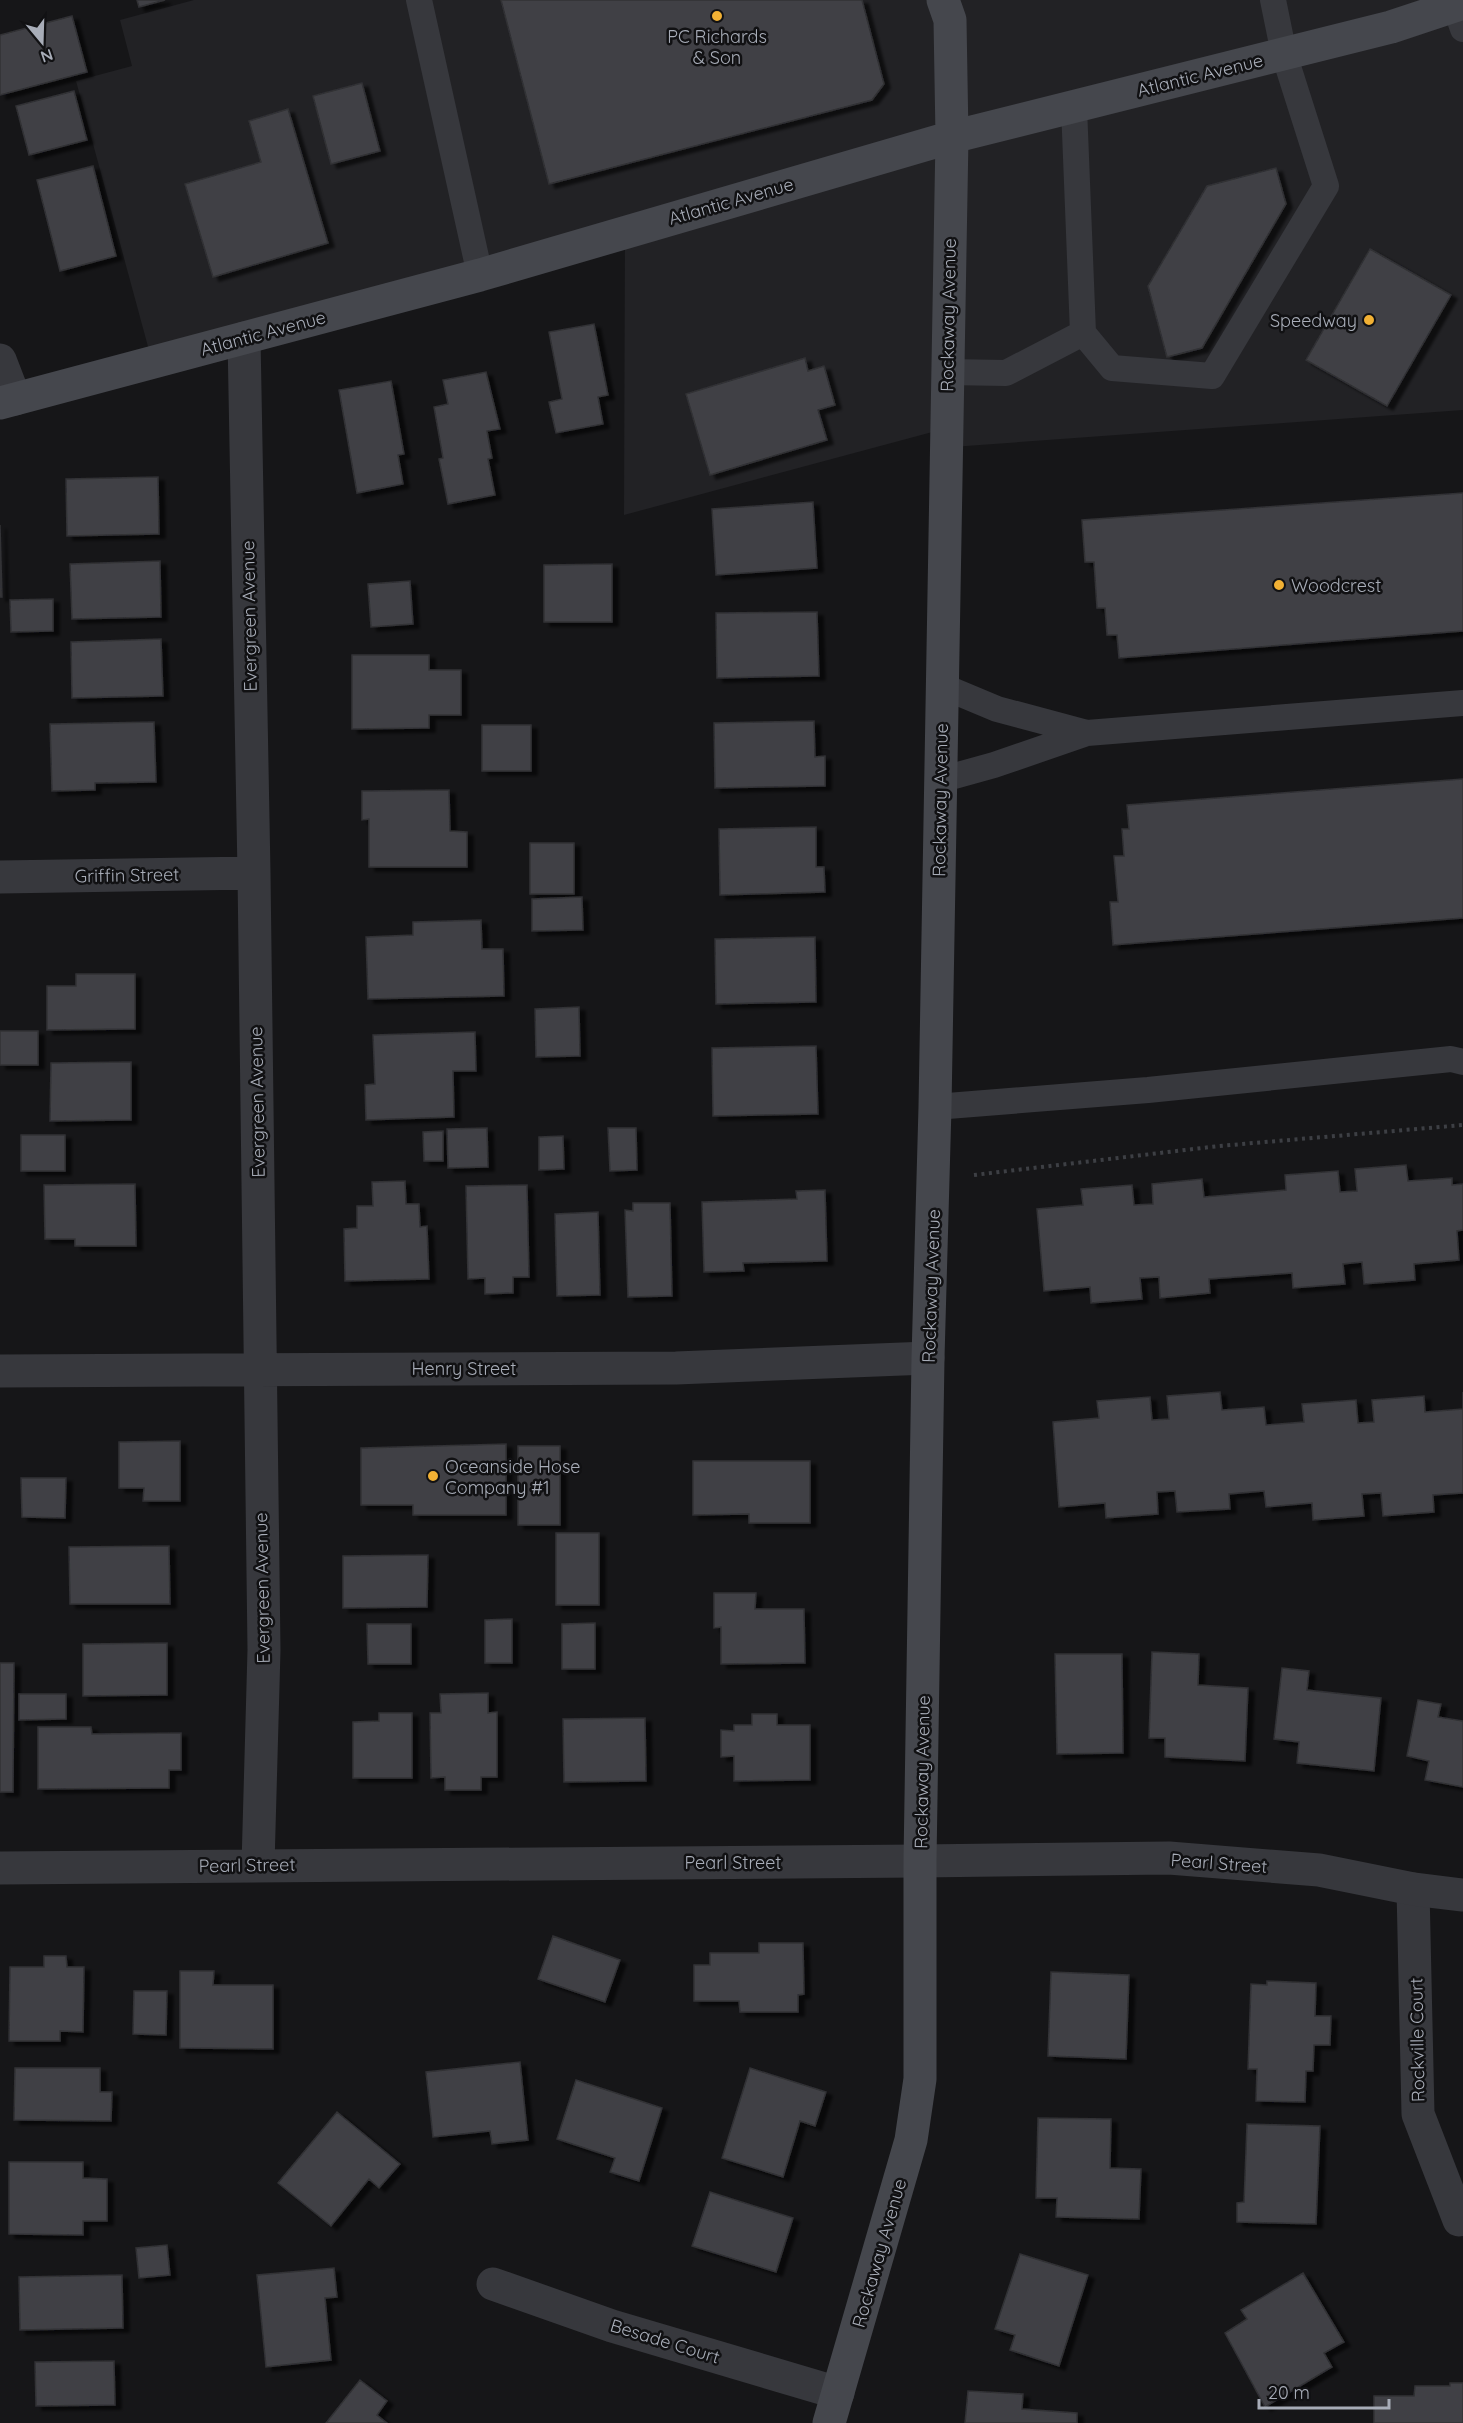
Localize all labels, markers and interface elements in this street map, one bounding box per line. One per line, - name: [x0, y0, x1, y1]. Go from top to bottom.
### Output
- marker: PC Richards & Son: [710, 9, 724, 23]
- north arrow: [12, 12, 72, 72]
- place label: PC Richards & Son: [667, 25, 767, 69]
- text: N: [38, 45, 56, 68]
- street label: Atlantic Avenue: [1135, 48, 1265, 102]
- street label: Atlantic Avenue: [666, 172, 796, 230]
- street label: Rockaway Avenue: [935, 238, 961, 392]
- street label: Atlantic Avenue: [198, 305, 328, 361]
- place label: Speedway: [1270, 309, 1357, 332]
- marker: Speedway: [1362, 313, 1376, 327]
- street label: Evergreen Avenue: [236, 540, 262, 692]
- place label: Woodcrest: [1291, 574, 1381, 597]
- marker: Woodcrest: [1272, 578, 1286, 592]
- street label: Rockaway Avenue: [927, 723, 953, 877]
- street label: Griffin Street: [75, 863, 179, 887]
- street label: Evergreen Avenue: [244, 1026, 270, 1178]
- street label: Rockaway Avenue: [917, 1209, 945, 1363]
- street label: Henry Street: [412, 1357, 516, 1380]
- place label: Oceanside Hose Company #1: [445, 1455, 581, 1499]
- marker: Oceanside Hose Company #1: [426, 1469, 440, 1483]
- street label: Evergreen Avenue: [249, 1512, 275, 1664]
- street label: Rockaway Avenue: [909, 1695, 935, 1849]
- street label: Pearl Street: [1170, 1848, 1268, 1878]
- street label: Pearl Street: [685, 1851, 781, 1874]
- street label: Pearl Street: [198, 1853, 296, 1877]
- street label: Rockville Court: [1404, 1978, 1430, 2102]
- street label: Rockaway Avenue: [847, 2176, 911, 2330]
- street label: Besade Court: [607, 2313, 723, 2369]
- scale bar: [1259, 2372, 1390, 2410]
- text: 20 m: [1268, 2381, 1310, 2404]

